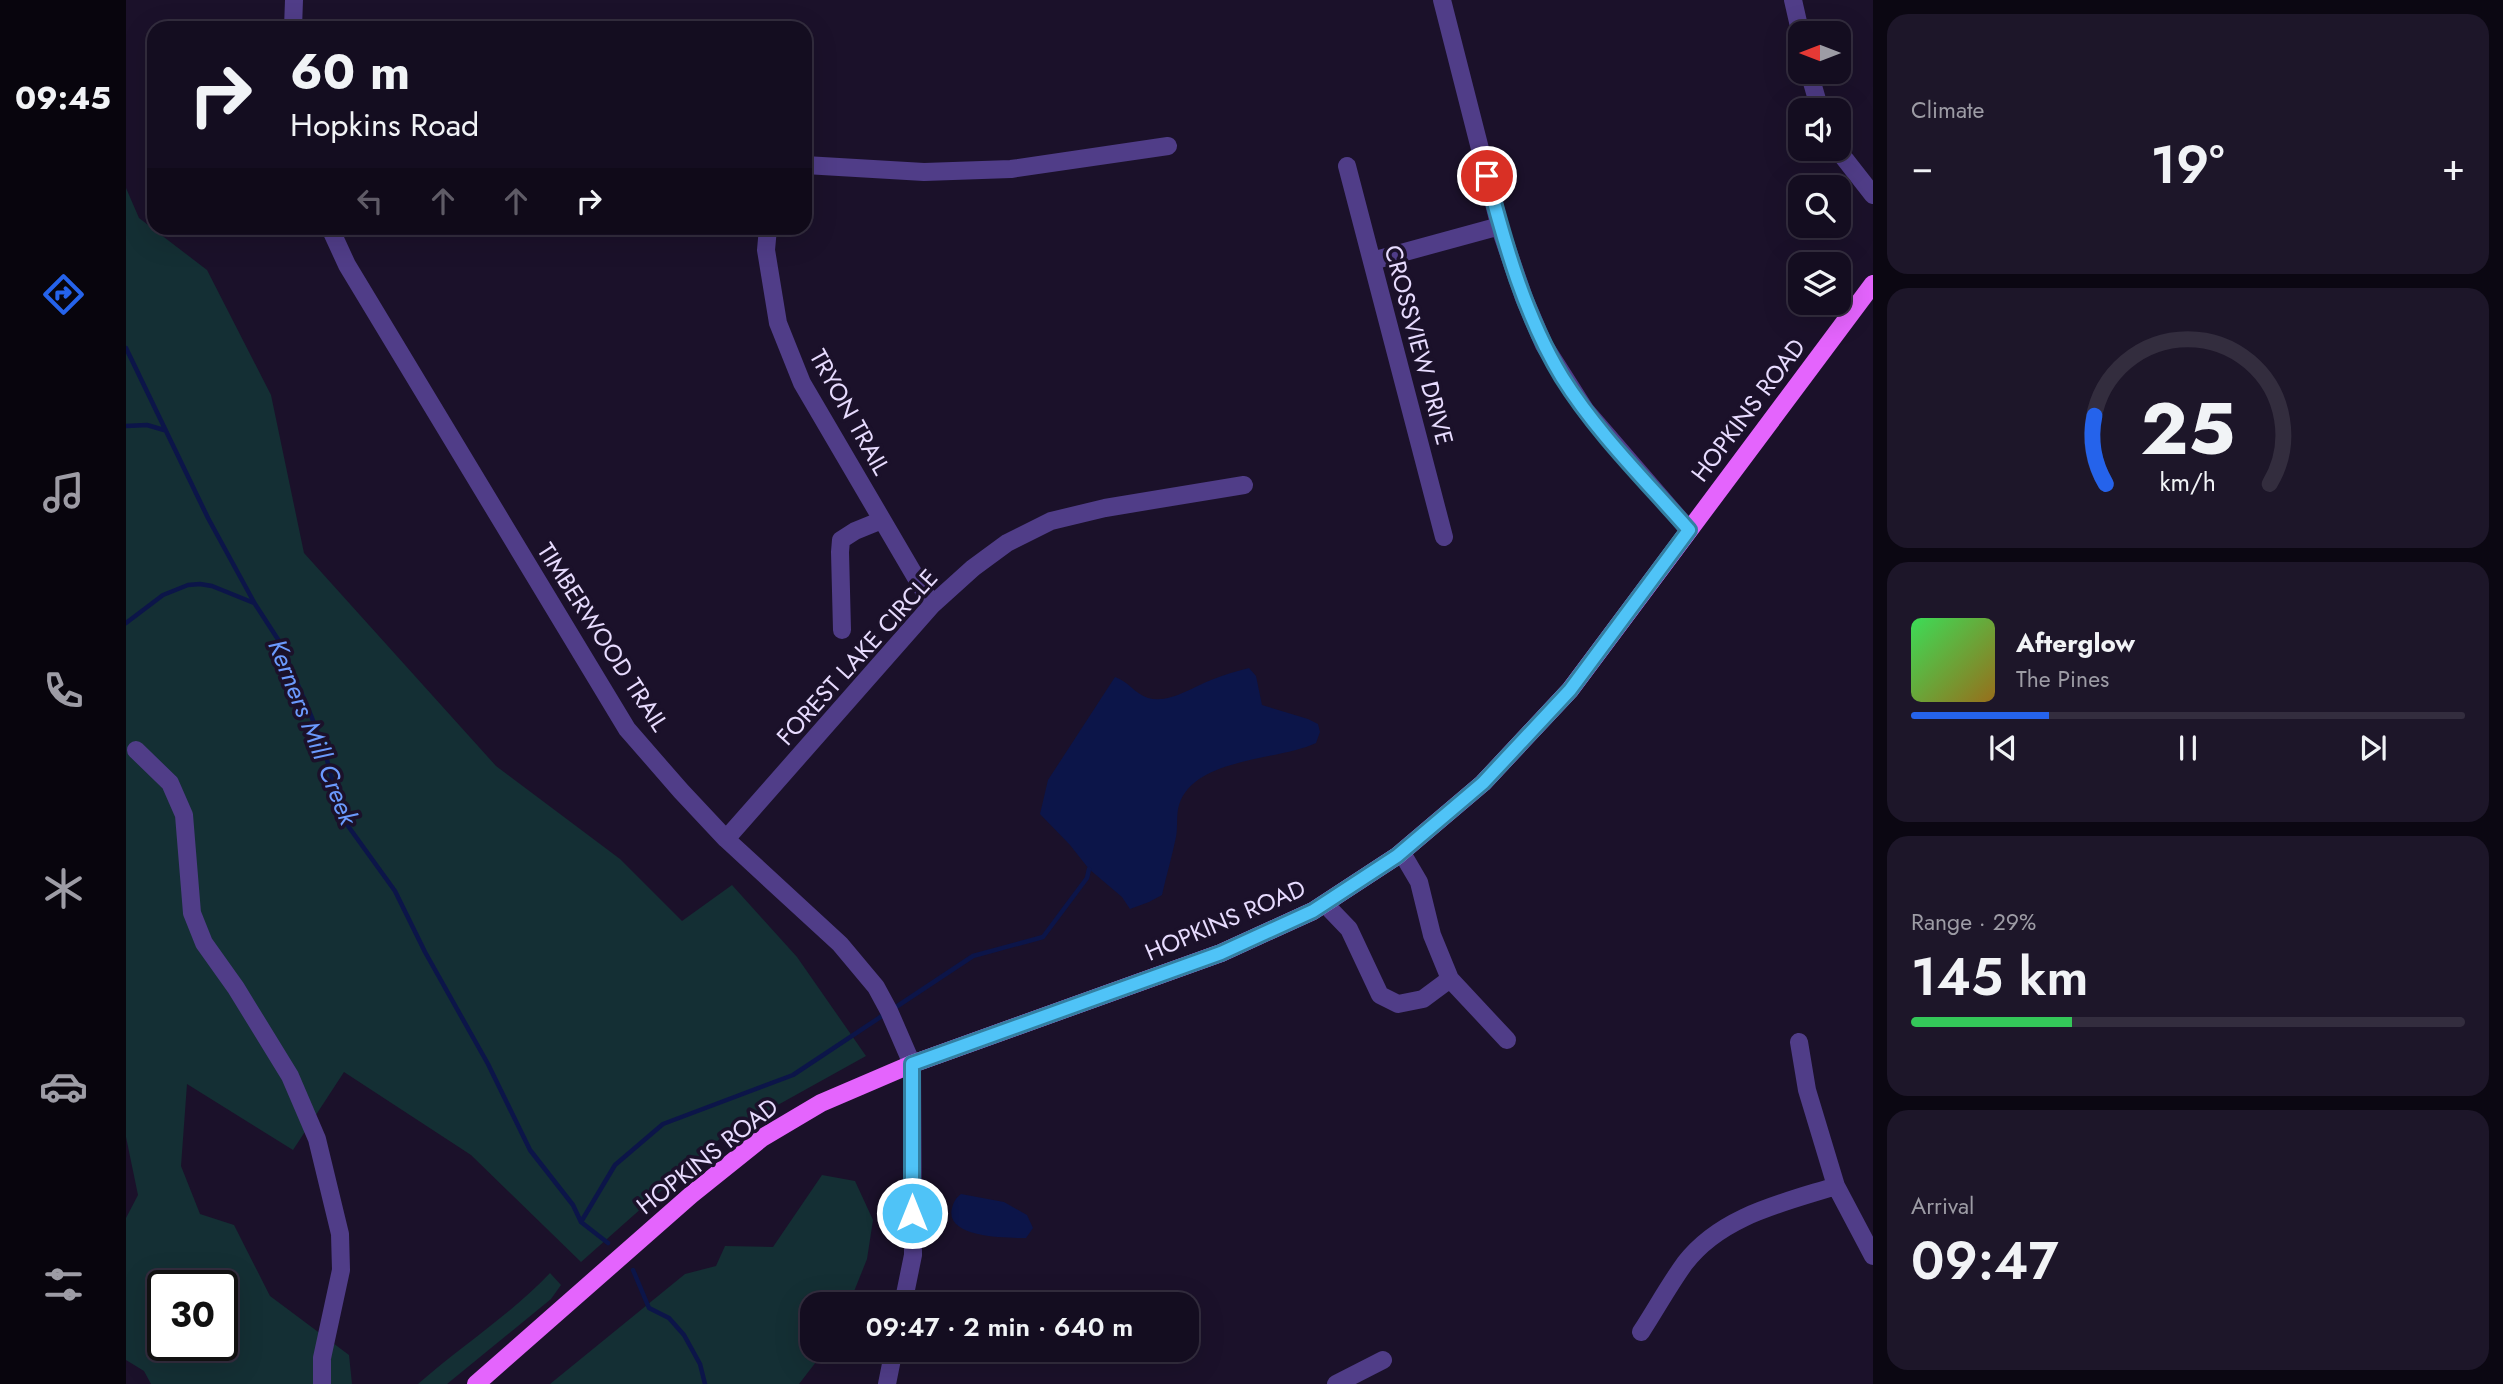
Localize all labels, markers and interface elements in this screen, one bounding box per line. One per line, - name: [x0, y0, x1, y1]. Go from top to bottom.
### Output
- north arrow: [1788, 21, 1852, 84]
- map controls: [1788, 21, 1851, 315]
- text: 60 m: [290, 37, 410, 107]
- icon: right: [175, 49, 266, 140]
- text: 09:45: [15, 75, 111, 121]
- text: Climate: [1911, 93, 1984, 127]
- button: sound: [1788, 98, 1851, 161]
- text: Hopkins Road: [290, 102, 479, 148]
- text: 19°: [2151, 127, 2225, 203]
- text: −: [1911, 139, 1933, 194]
- text: +: [2442, 139, 2465, 194]
- pin: [1457, 146, 1517, 206]
- icon: arrive: [1468, 157, 1506, 195]
- button: search: [1788, 175, 1851, 238]
- icon: left: [351, 182, 389, 220]
- icon: ahead: [424, 182, 462, 220]
- icon: ahead: [497, 182, 535, 220]
- icon: right: [570, 182, 608, 220]
- street label: CROSSVIEW DRIVE: [1375, 241, 1463, 449]
- button: layers: [1788, 252, 1851, 315]
- icon: directions: [39, 270, 88, 319]
- street label: HOPKINS ROAD: [1682, 331, 1814, 489]
- street label: TRYON TRAIL: [801, 343, 899, 481]
- text: 25: [2141, 376, 2235, 481]
- text: km/h: [2160, 464, 2216, 500]
- icon: music: [39, 468, 88, 517]
- street label: TIMBERWOOD TRAIL: [529, 536, 677, 738]
- street label: FOREST LAKE CIRCLE: [768, 561, 946, 753]
- text: Afterglow: [2016, 624, 2135, 662]
- water label: Kerners Mill Creek: [258, 634, 368, 832]
- text: The Pines: [2016, 662, 2109, 696]
- icon: phone: [39, 666, 88, 715]
- icon: previous: [1984, 729, 2022, 767]
- icon: pause: [2169, 729, 2207, 767]
- icon: next: [2354, 729, 2392, 767]
- icon: climate: [39, 864, 88, 913]
- street label: HOPKINS ROAD: [1139, 870, 1311, 970]
- text: Range · 29%: [1911, 905, 2036, 939]
- text: 145 km: [1911, 939, 2089, 1015]
- icon: car: [39, 1062, 88, 1111]
- street label: HOPKINS ROAD: [629, 1089, 785, 1223]
- position arrow: [875, 1176, 949, 1250]
- text: Arrival: [1911, 1189, 1974, 1223]
- text: 09:47: [1911, 1223, 2059, 1299]
- icon: filters: [39, 1260, 88, 1309]
- speed limit sign: 30: [147, 1270, 238, 1361]
- text: 09:47 · 2 min · 640 m: [866, 1308, 1133, 1346]

